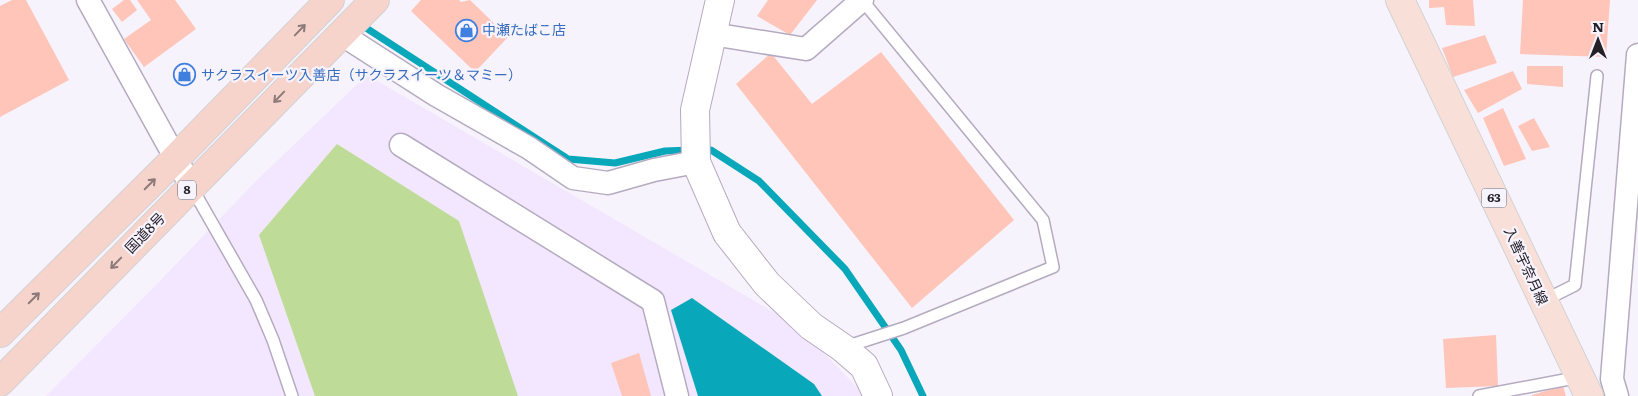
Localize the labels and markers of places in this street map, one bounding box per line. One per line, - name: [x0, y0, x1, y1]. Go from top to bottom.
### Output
- shop icon: 中瀬たばこ店: [454, 18, 478, 42]
- place label: 中瀬たばこ店: [482, 19, 566, 39]
- shop icon: サクラスイーツ入善店（サクラスイーツ＆マミー）: [173, 63, 197, 87]
- place label: サクラスイーツ入善店（サクラスイーツ＆マミー）: [201, 64, 522, 84]

